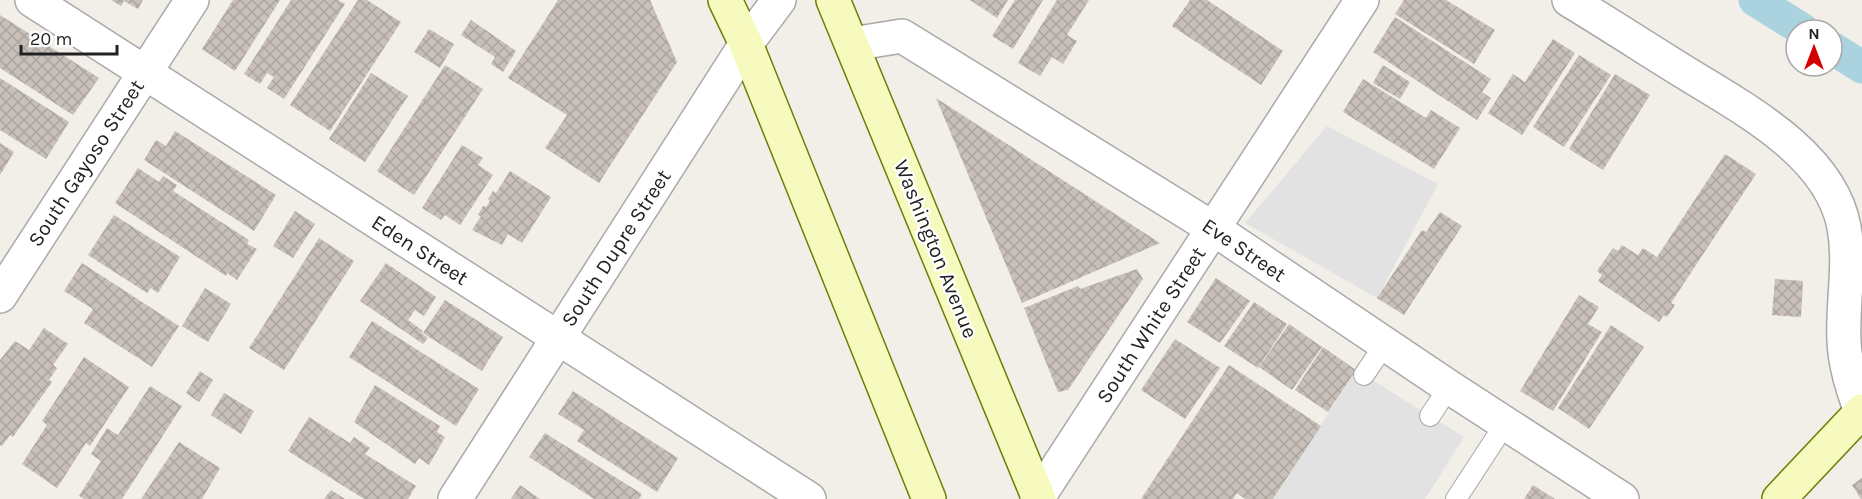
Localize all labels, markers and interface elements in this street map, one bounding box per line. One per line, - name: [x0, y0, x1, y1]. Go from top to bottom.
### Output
- scale bar: [21, 18, 117, 56]
- north arrow: [1784, 18, 1844, 78]
- text: N: [1808, 24, 1820, 43]
- text: 20 m: [30, 28, 72, 50]
- street label: South Gayoso Street: [23, 75, 149, 251]
- street label: Washington Avenue: [889, 156, 983, 342]
- street label: South Dupre Street: [556, 165, 676, 331]
- street label: Eden Street: [367, 210, 473, 290]
- street label: Eve Street: [1198, 213, 1290, 287]
- street label: South White Street: [1092, 242, 1211, 408]

